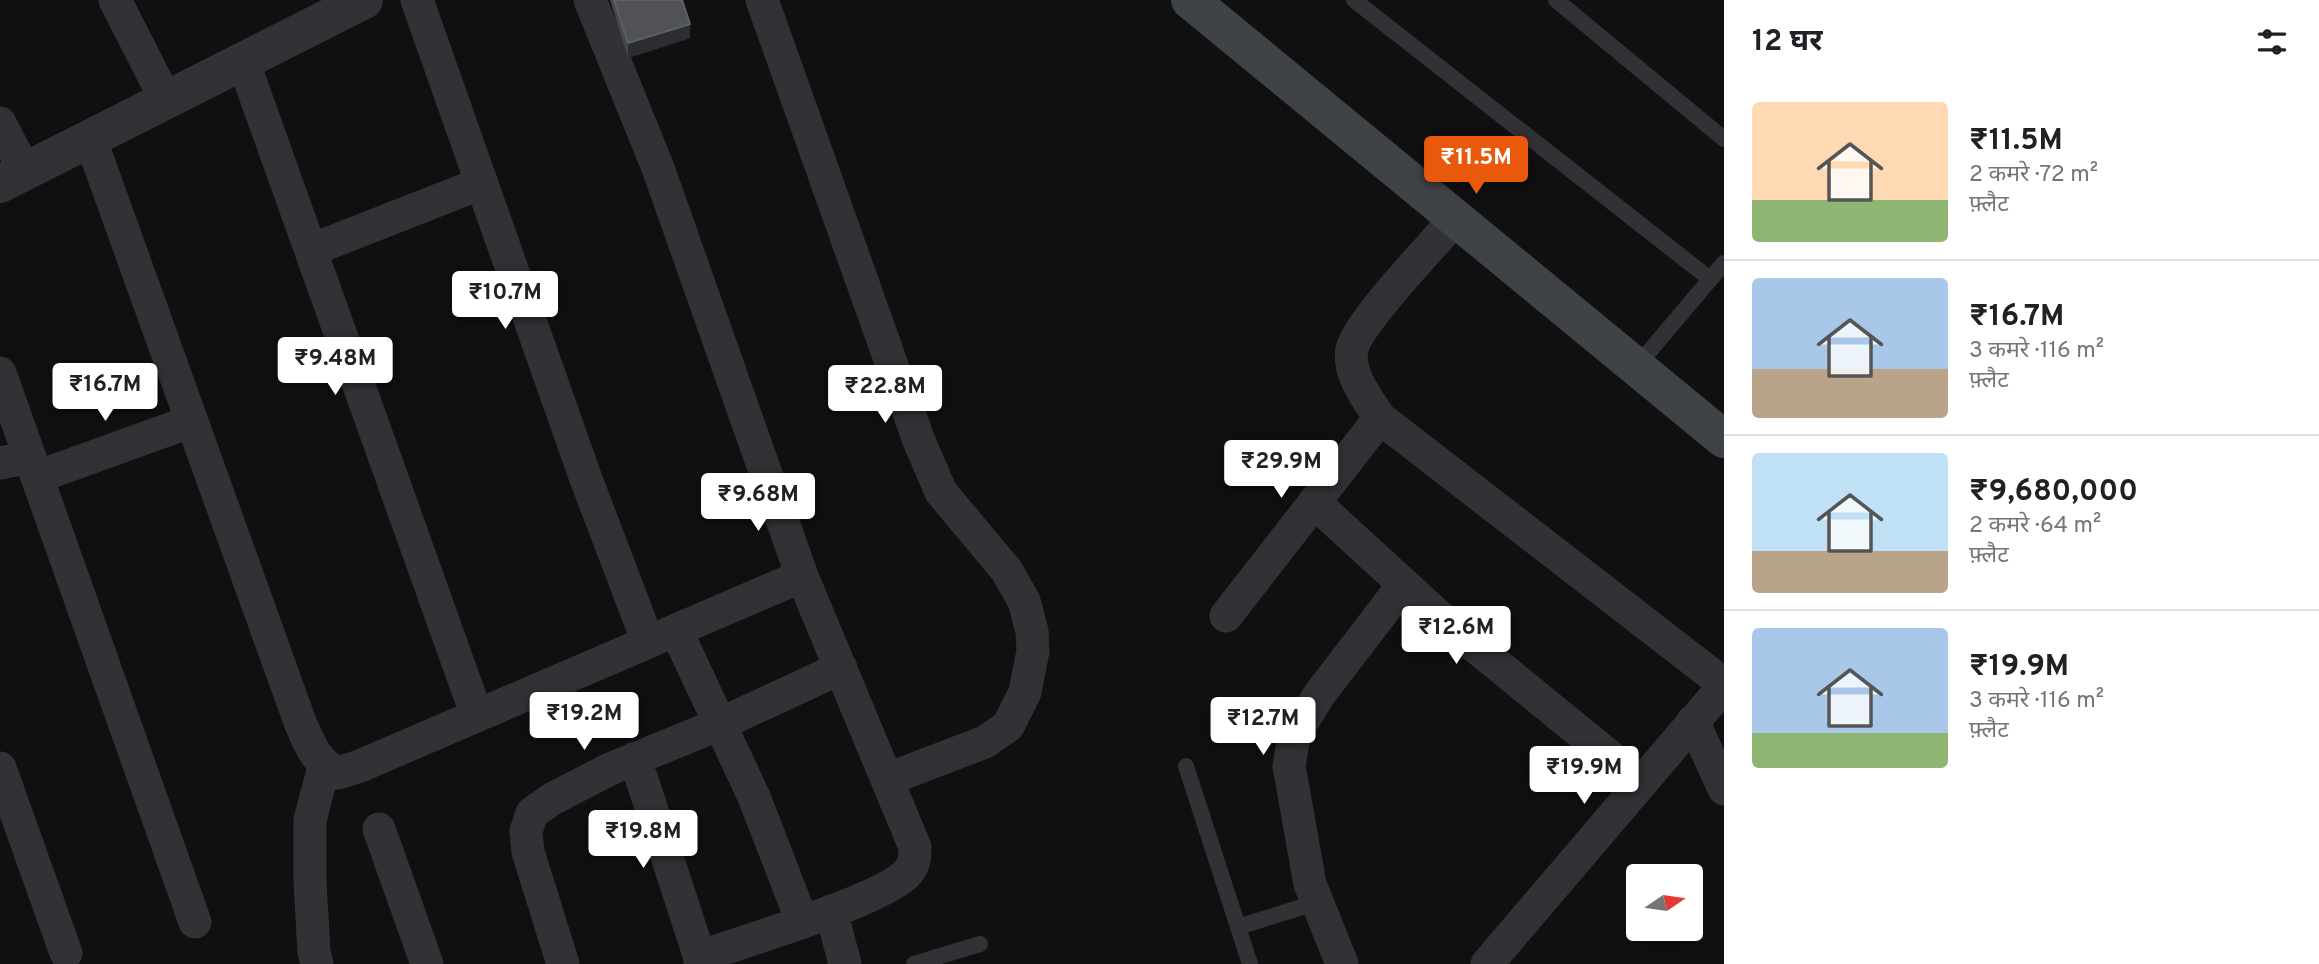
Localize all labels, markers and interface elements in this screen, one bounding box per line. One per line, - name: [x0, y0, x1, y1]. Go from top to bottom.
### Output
- icon: filters: [2253, 23, 2291, 61]
- text: 12 घर: [1752, 24, 1823, 61]
- text: ₹11.5M: [1969, 123, 2063, 160]
- icon: home: [1808, 130, 1892, 214]
- pin: ₹11.5M: [1419, 136, 1533, 196]
- text: ₹11.5M: [1440, 144, 1512, 173]
- text: 2 कमरे · 72 m²: [1969, 161, 2098, 190]
- text: फ़्लैट: [1969, 191, 2009, 220]
- pin: ₹10.7M: [448, 272, 562, 331]
- text: ₹10.7M: [468, 279, 542, 308]
- text: ₹16.7M: [1969, 299, 2064, 336]
- icon: home: [1808, 306, 1892, 390]
- text: 3 कमरे · 116 m²: [1969, 337, 2104, 366]
- pin: ₹9.48M: [278, 338, 392, 397]
- text: ₹9.48M: [294, 345, 376, 374]
- pin: ₹16.7M: [48, 364, 162, 423]
- pin: ₹22.8M: [828, 366, 942, 425]
- text: फ़्लैट: [1969, 367, 2009, 396]
- text: ₹16.7M: [69, 371, 142, 400]
- text: ₹22.8M: [844, 373, 926, 402]
- pin: ₹29.9M: [1224, 440, 1338, 500]
- text: ₹29.9M: [1240, 448, 1322, 477]
- pin: ₹9.68M: [701, 474, 815, 533]
- text: ₹9,680,000: [1969, 474, 2138, 511]
- text: ₹9.68M: [717, 481, 799, 510]
- icon: home: [1808, 481, 1892, 565]
- text: 2 कमरे · 64 m²: [1969, 512, 2101, 541]
- text: फ़्लैट: [1969, 542, 2009, 571]
- pin: ₹12.6M: [1399, 606, 1513, 666]
- text: ₹12.6M: [1418, 614, 1494, 643]
- text: ₹19.9M: [1969, 649, 2069, 686]
- icon: home: [1808, 656, 1892, 740]
- text: 3 कमरे · 116 m²: [1969, 687, 2104, 716]
- pin: ₹19.2M: [527, 692, 641, 752]
- pin: ₹12.7M: [1206, 698, 1320, 757]
- text: ₹19.2M: [546, 700, 622, 729]
- text: ₹12.7M: [1227, 705, 1299, 734]
- text: फ़्लैट: [1969, 717, 2009, 746]
- pin: ₹19.9M: [1527, 746, 1641, 806]
- text: ₹19.9M: [1546, 754, 1622, 783]
- pin: ₹19.8M: [586, 810, 700, 870]
- text: ₹19.8M: [604, 818, 682, 847]
- north arrow: [1626, 864, 1703, 942]
- map controls: [1626, 864, 1703, 941]

